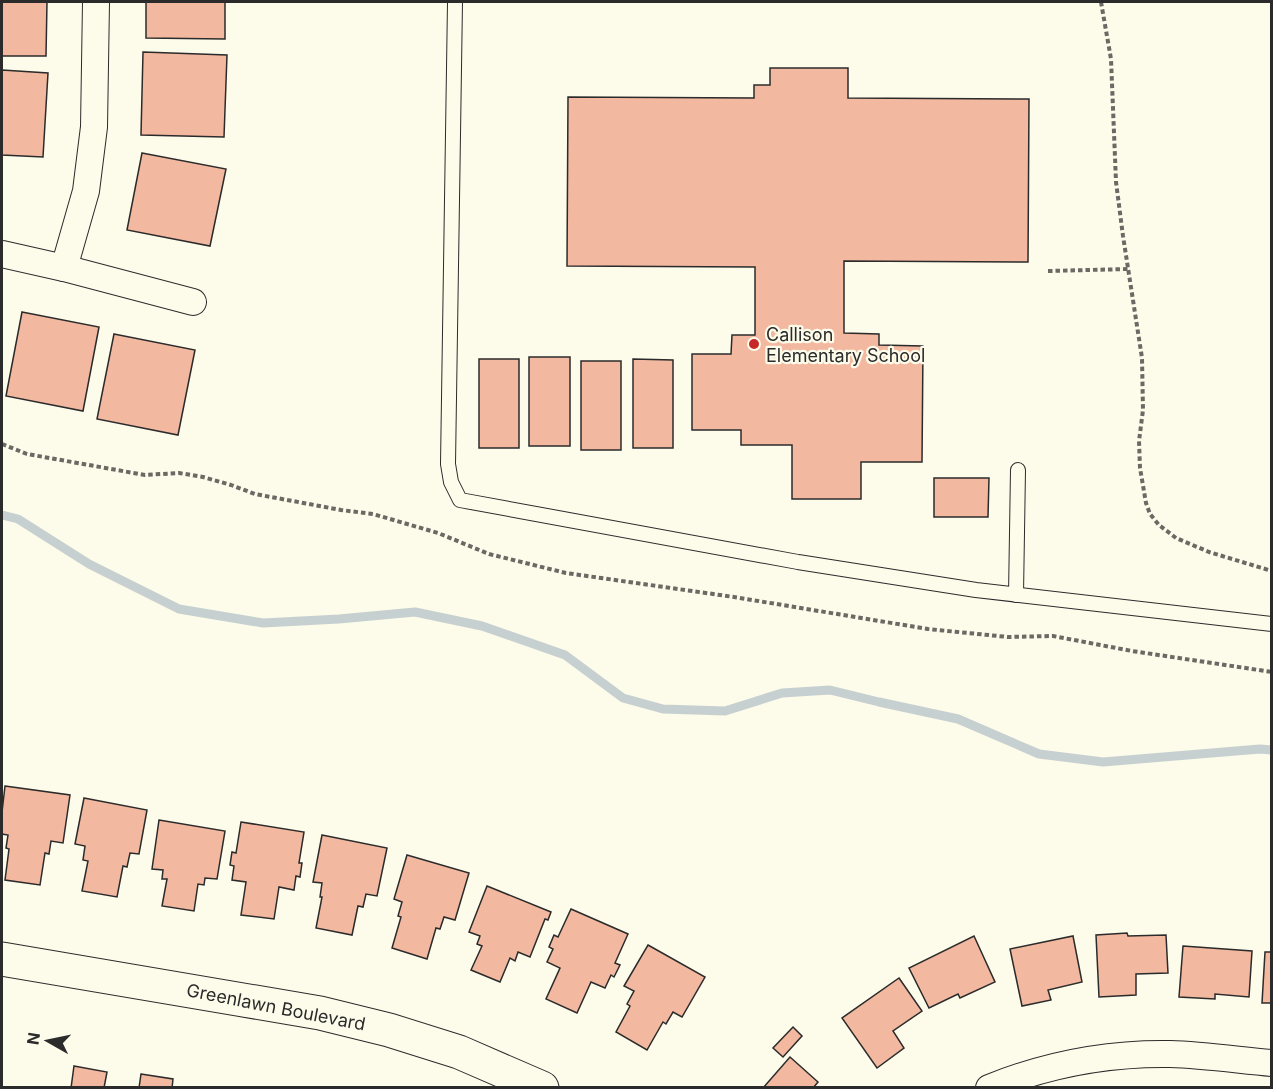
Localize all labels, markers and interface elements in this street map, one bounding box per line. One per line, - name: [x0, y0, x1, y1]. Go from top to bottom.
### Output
- place label: Callison Elementary School: [766, 324, 925, 366]
- marker: Callison Elementary School: [747, 337, 761, 351]
- street label: Greenlawn Boulevard: [185, 979, 367, 1035]
- north arrow: [18, 1011, 78, 1071]
- text: N: [22, 1031, 44, 1046]

